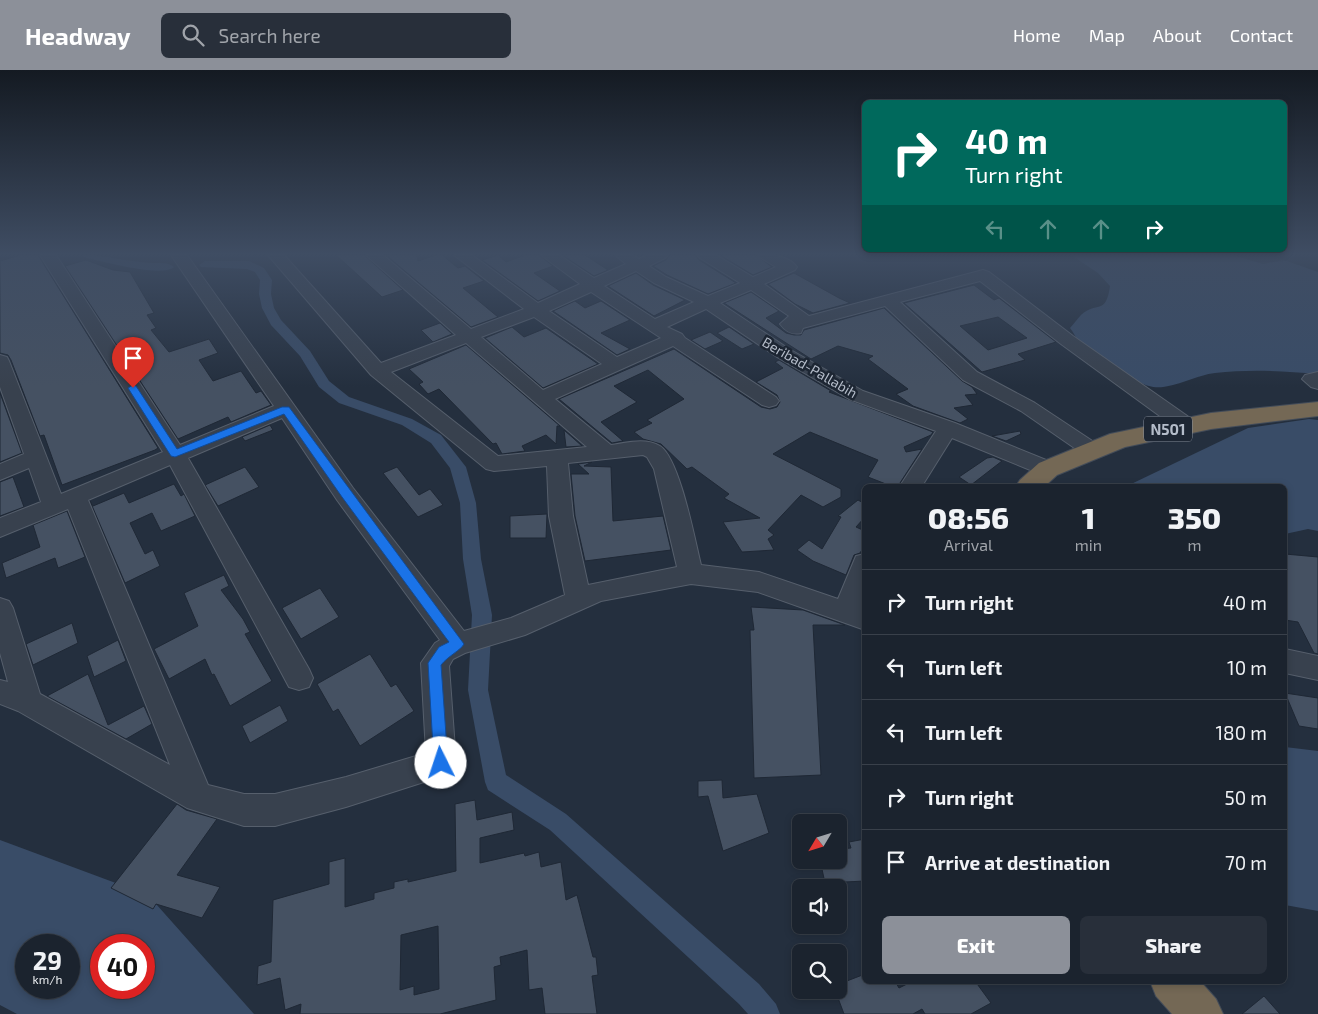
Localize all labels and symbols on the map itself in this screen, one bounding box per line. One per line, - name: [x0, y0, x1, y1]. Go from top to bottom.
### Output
- street label: Beribad-Pallabih: [760, 333, 860, 401]
- pin: [112, 337, 154, 388]
- road number: N501: [1144, 416, 1192, 442]
- position arrow: [414, 736, 466, 788]
- north arrow: [792, 814, 848, 869]
- speed limit sign: 40: [90, 934, 155, 999]

